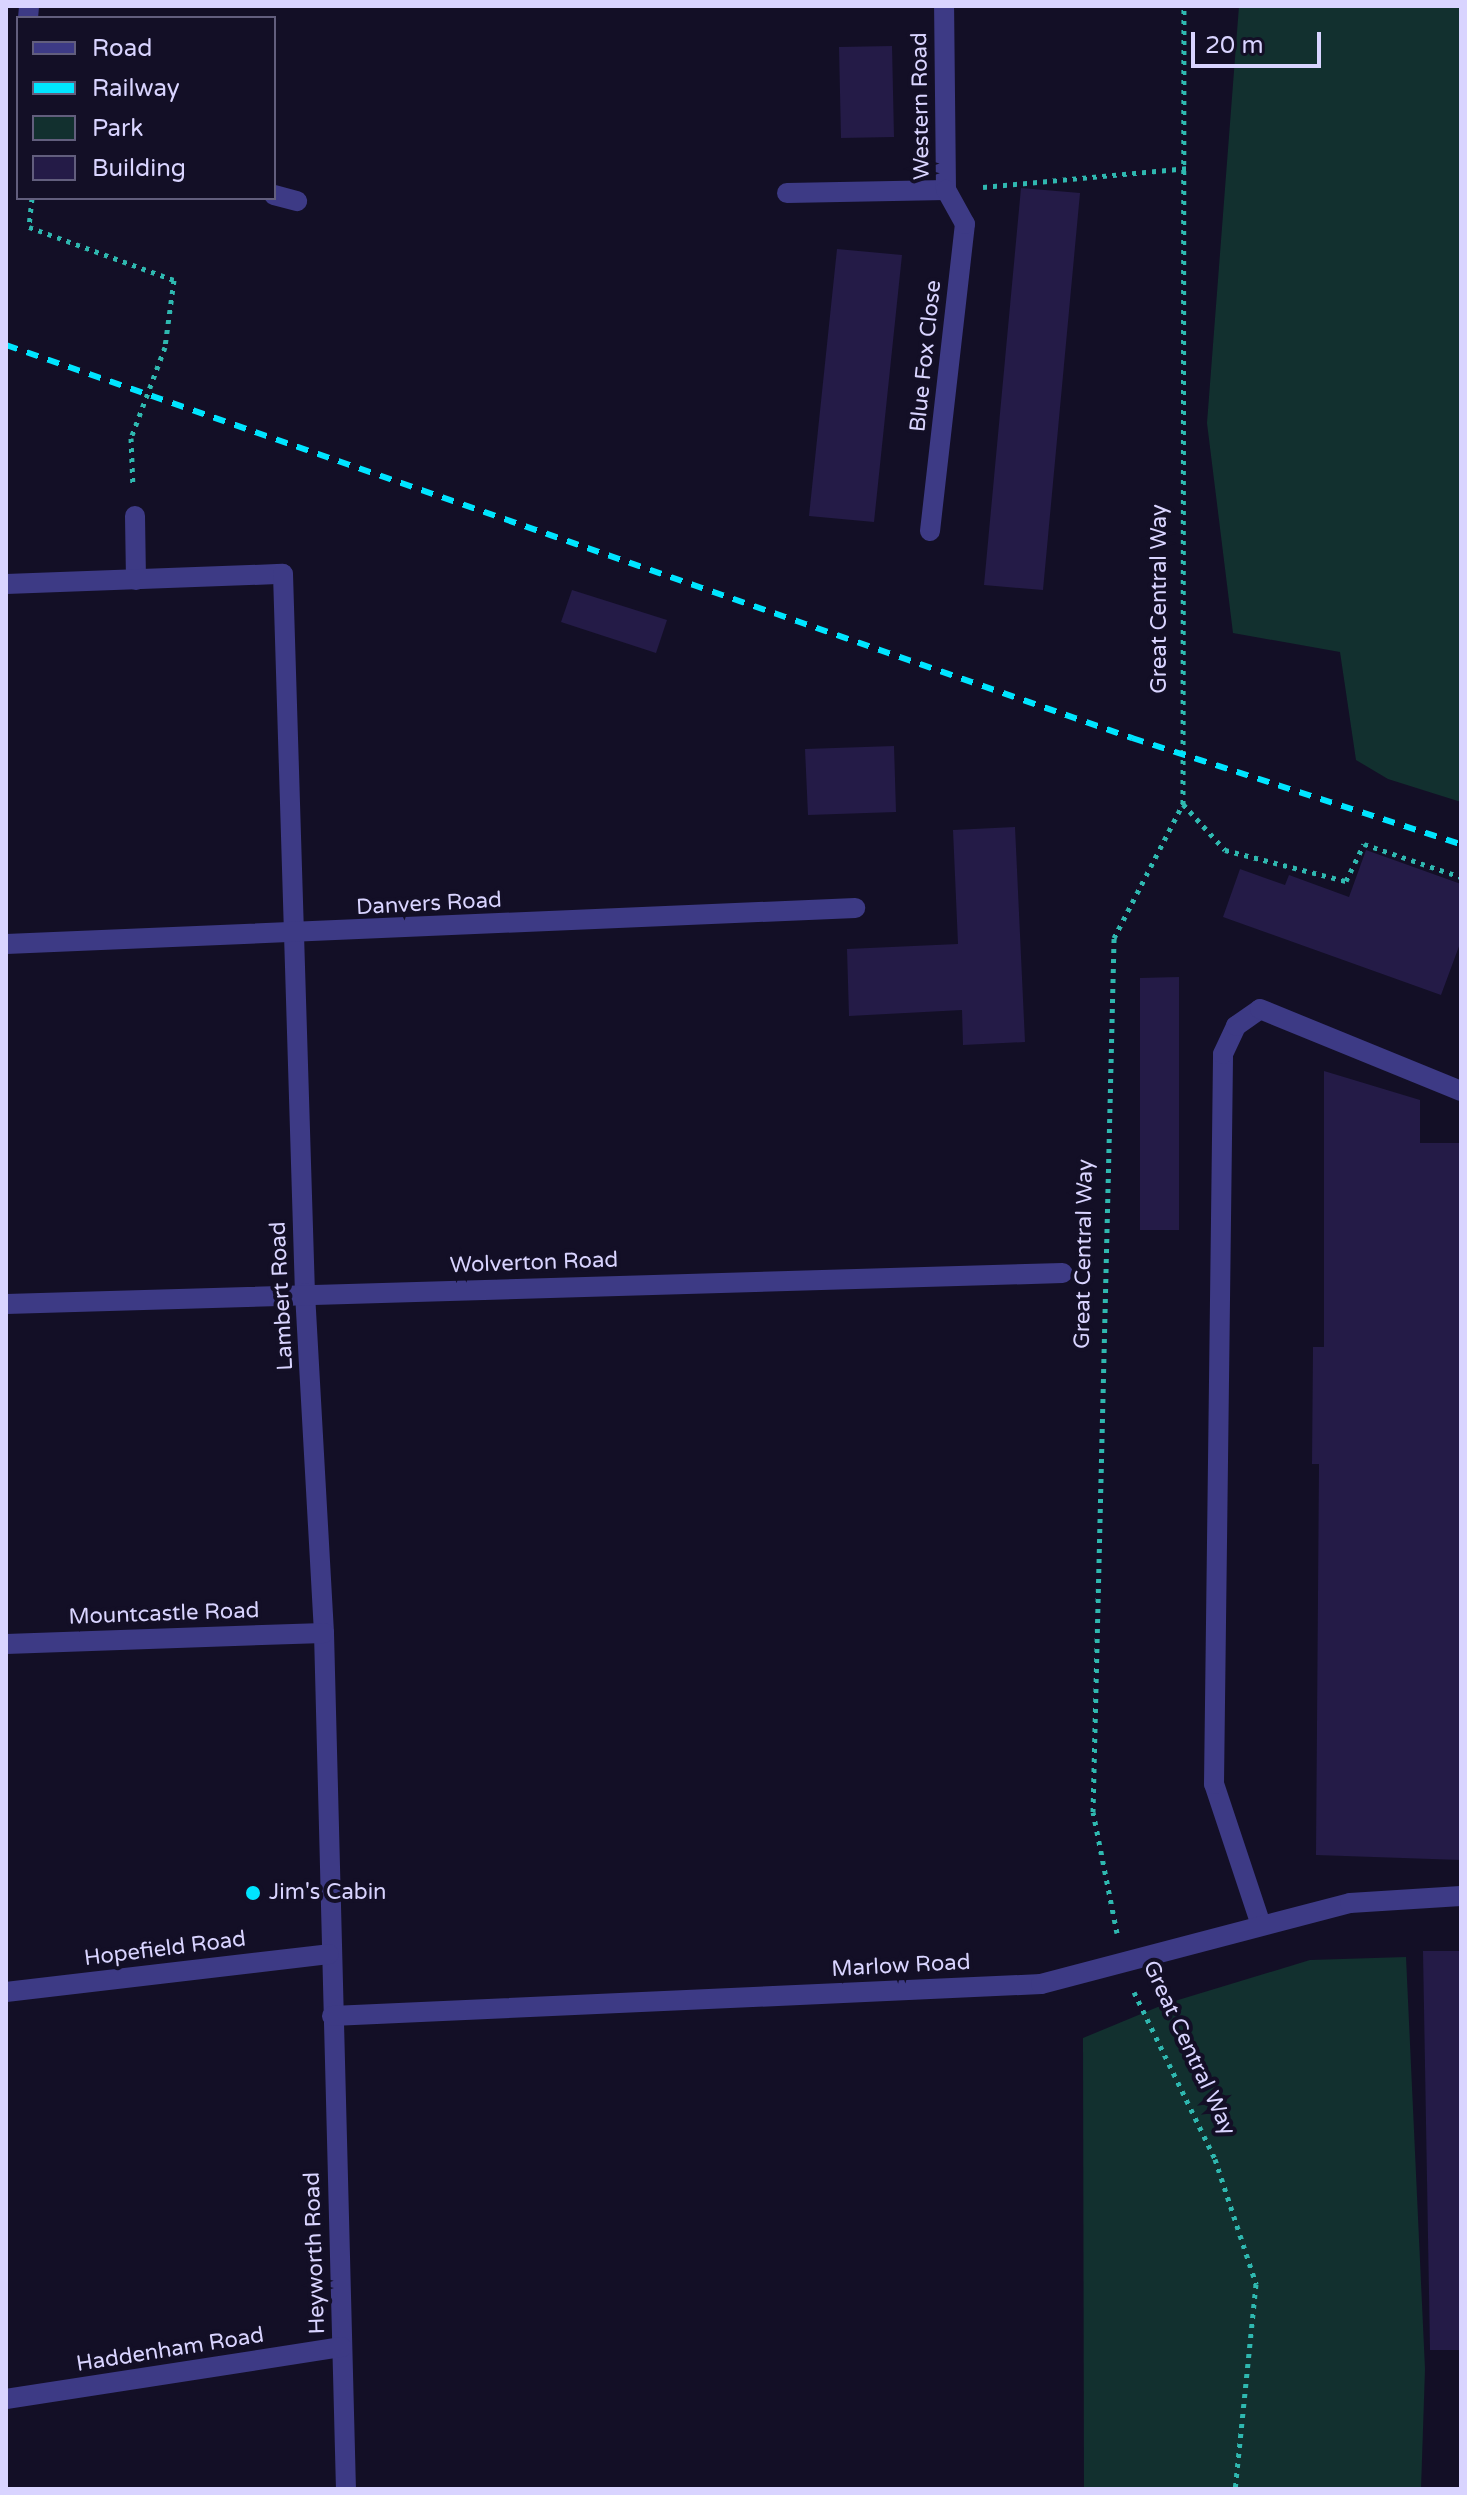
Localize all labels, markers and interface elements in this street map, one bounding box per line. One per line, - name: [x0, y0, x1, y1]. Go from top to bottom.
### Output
- legend: [16, 16, 276, 200]
- scale bar: [1195, 16, 1325, 66]
- text: 20 m: [1205, 31, 1263, 60]
- street label: Western Road: [907, 32, 935, 180]
- text: Road: [92, 34, 152, 63]
- text: Railway: [92, 74, 180, 103]
- text: Park: [92, 114, 143, 143]
- text: Building: [92, 154, 186, 183]
- street label: Blue Fox Close: [905, 279, 947, 433]
- street label: Great Central Way: [1147, 504, 1173, 694]
- street label: Danvers Road: [356, 887, 502, 921]
- street label: Great Central Way: [1069, 1159, 1099, 1349]
- street label: Lambert Road: [265, 1221, 299, 1371]
- street label: Wolverton Road: [449, 1247, 619, 1279]
- street label: Mountcastle Road: [68, 1597, 260, 1631]
- place label: Jim's Cabin: [269, 1880, 387, 1906]
- marker: Jim's Cabin: [244, 1884, 262, 1902]
- street label: Hopefield Road: [83, 1926, 247, 1972]
- street label: Marlow Road: [831, 1949, 971, 1983]
- street label: Great Central Way: [1137, 1956, 1241, 2140]
- street label: Heyworth Road: [299, 2171, 331, 2335]
- street label: Haddenham Road: [74, 2322, 266, 2378]

